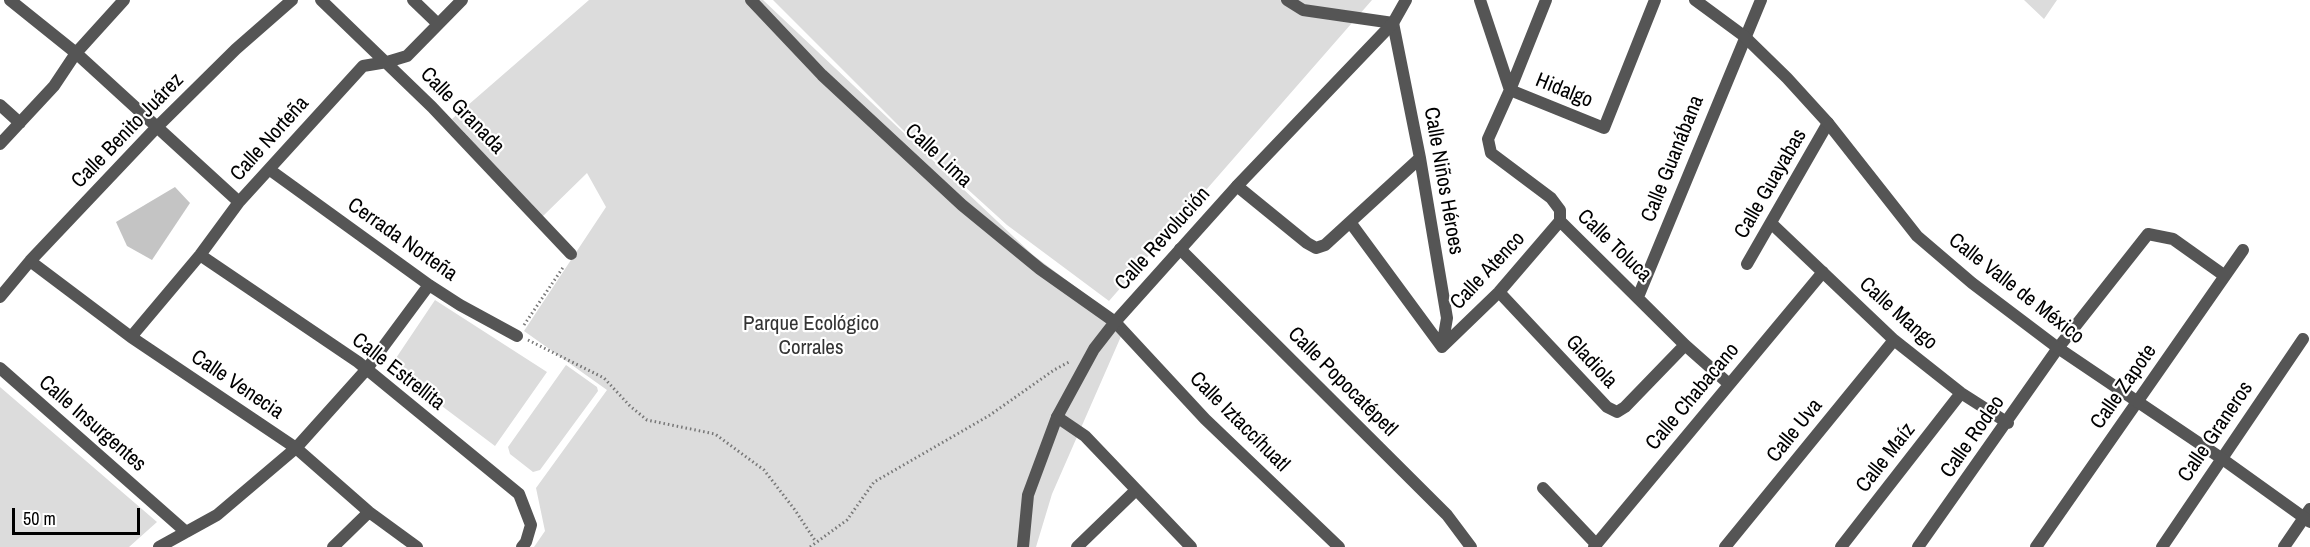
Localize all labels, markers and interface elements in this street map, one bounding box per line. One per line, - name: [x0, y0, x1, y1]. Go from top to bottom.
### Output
- street label: Calle Granada: [414, 62, 510, 160]
- street label: Calle Benito Juárez: [67, 68, 189, 194]
- street label: Hidalgo: [1532, 68, 1596, 114]
- street label: Calle Norteña: [225, 91, 315, 187]
- street label: Calle Guanábana: [1636, 92, 1710, 226]
- street label: Calle Niños Héroes: [1418, 105, 1468, 257]
- street label: Calle Lima: [899, 119, 977, 193]
- street label: Calle Guayabas: [1729, 125, 1813, 243]
- street label: Calle Revolución: [1110, 182, 1216, 296]
- street label: Cerrada Norteña: [342, 193, 462, 287]
- street label: Calle Toluca: [1572, 204, 1656, 288]
- street label: Calle Atenco: [1445, 227, 1531, 315]
- street label: Calle Valle de México: [1943, 228, 2089, 350]
- street label: Calle Mango: [1854, 272, 1942, 356]
- park label: Parque Ecológico Corrales: [743, 311, 879, 361]
- street label: Calle Popocatépetl: [1282, 322, 1402, 442]
- street label: Calle Estrellita: [347, 328, 449, 416]
- street label: Gladiola: [1560, 330, 1622, 394]
- street label: Calle Chabacano: [1641, 338, 1745, 456]
- street label: Calle Zapote: [2086, 340, 2162, 434]
- street label: Calle Venecia: [186, 345, 288, 425]
- street label: Calle Iztaccíhuatl: [1184, 367, 1294, 477]
- street label: Calle Insurgentes: [33, 371, 151, 477]
- street label: Calle Graneros: [2173, 377, 2259, 487]
- street label: Calle Rodeo: [1936, 391, 2010, 483]
- street label: Calle Uva: [1762, 394, 1828, 468]
- street label: Calle Maíz: [1851, 418, 1921, 498]
- scale bar: [15, 496, 142, 534]
- text: 50 m: [23, 506, 56, 531]

